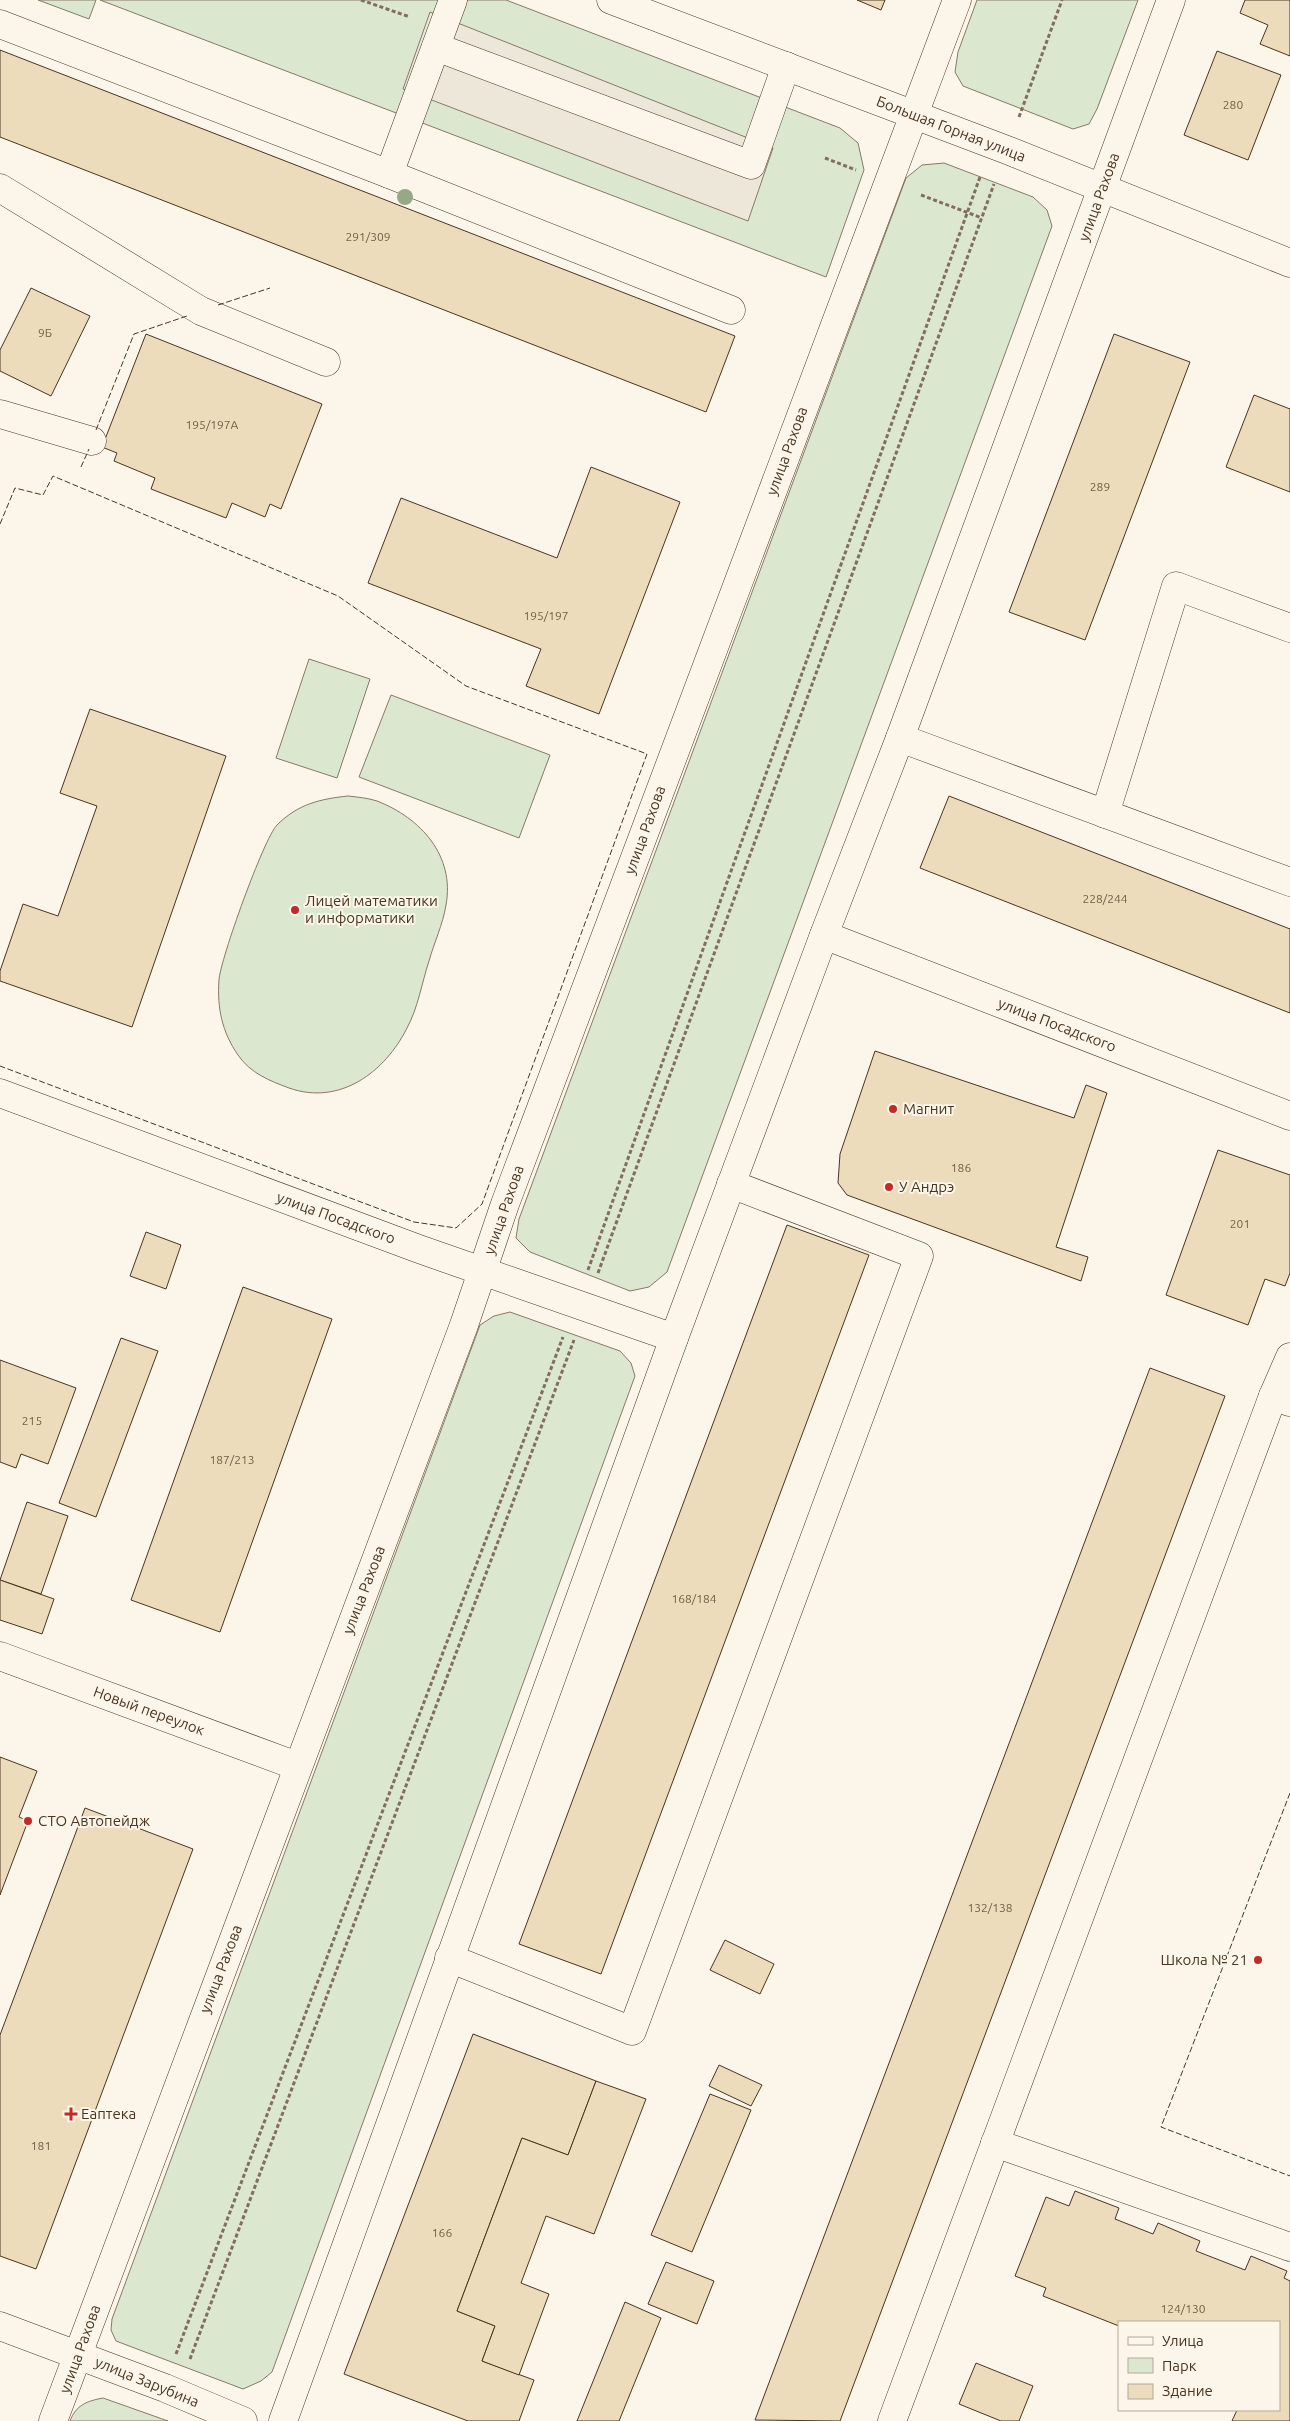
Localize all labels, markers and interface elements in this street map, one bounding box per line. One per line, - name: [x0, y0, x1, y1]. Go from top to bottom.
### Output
- street label: Большая Горная улица: [874, 92, 1028, 165]
- house number: 280: [1223, 98, 1243, 111]
- street label: улица Рахова: [1075, 150, 1122, 244]
- house number: 291/309: [345, 230, 391, 243]
- house number: 9Б: [38, 326, 52, 339]
- street label: улица Рахова: [763, 404, 810, 498]
- house number: 195/197А: [186, 418, 239, 431]
- house number: 289: [1090, 480, 1110, 493]
- house number: 195/197: [523, 609, 569, 622]
- street label: улица Рахова: [621, 783, 668, 877]
- place label: Лицей математики и информатики: [305, 892, 438, 926]
- house number: 228/244: [1082, 892, 1128, 905]
- marker: Лицей математики и информатики: [289, 904, 301, 916]
- street label: улица Посадского: [996, 994, 1119, 1055]
- place label: Магнит: [903, 1100, 954, 1117]
- marker: Магнит: [887, 1103, 899, 1115]
- house number: 186: [951, 1161, 971, 1174]
- street label: улица Рахова: [480, 1163, 527, 1257]
- place label: У Андрэ: [899, 1178, 954, 1195]
- marker: У Андрэ: [883, 1181, 895, 1193]
- street label: улица Посадского: [274, 1188, 398, 1247]
- house number: 201: [1230, 1217, 1250, 1230]
- house number: 215: [22, 1414, 42, 1427]
- house number: 187/213: [209, 1453, 255, 1466]
- street label: улица Рахова: [339, 1543, 388, 1636]
- house number: 168/184: [671, 1592, 717, 1605]
- street label: Новый переулок: [91, 1683, 207, 1739]
- place label: СТО Автопейдж: [38, 1812, 150, 1829]
- marker: СТО Автопейдж: [22, 1815, 34, 1827]
- house number: 132/138: [967, 1901, 1013, 1914]
- street label: улица Рахова: [196, 1922, 245, 2015]
- place label: Школа № 21: [1160, 1951, 1248, 1968]
- marker: Школа № 21: [1252, 1954, 1264, 1966]
- place label: Еаптека: [81, 2105, 136, 2122]
- marker: Еаптека: [65, 2108, 77, 2120]
- house number: 181: [31, 2139, 51, 2152]
- house number: 166: [432, 2226, 452, 2239]
- street label: улица Рахова: [56, 2302, 103, 2396]
- house number: 124/130: [1160, 2302, 1206, 2315]
- legend: [1118, 2321, 1280, 2411]
- text: Улица: [1162, 2332, 1204, 2349]
- street label: улица Зарубина: [93, 2353, 202, 2410]
- text: Парк: [1162, 2357, 1197, 2374]
- text: Здание: [1162, 2382, 1213, 2399]

